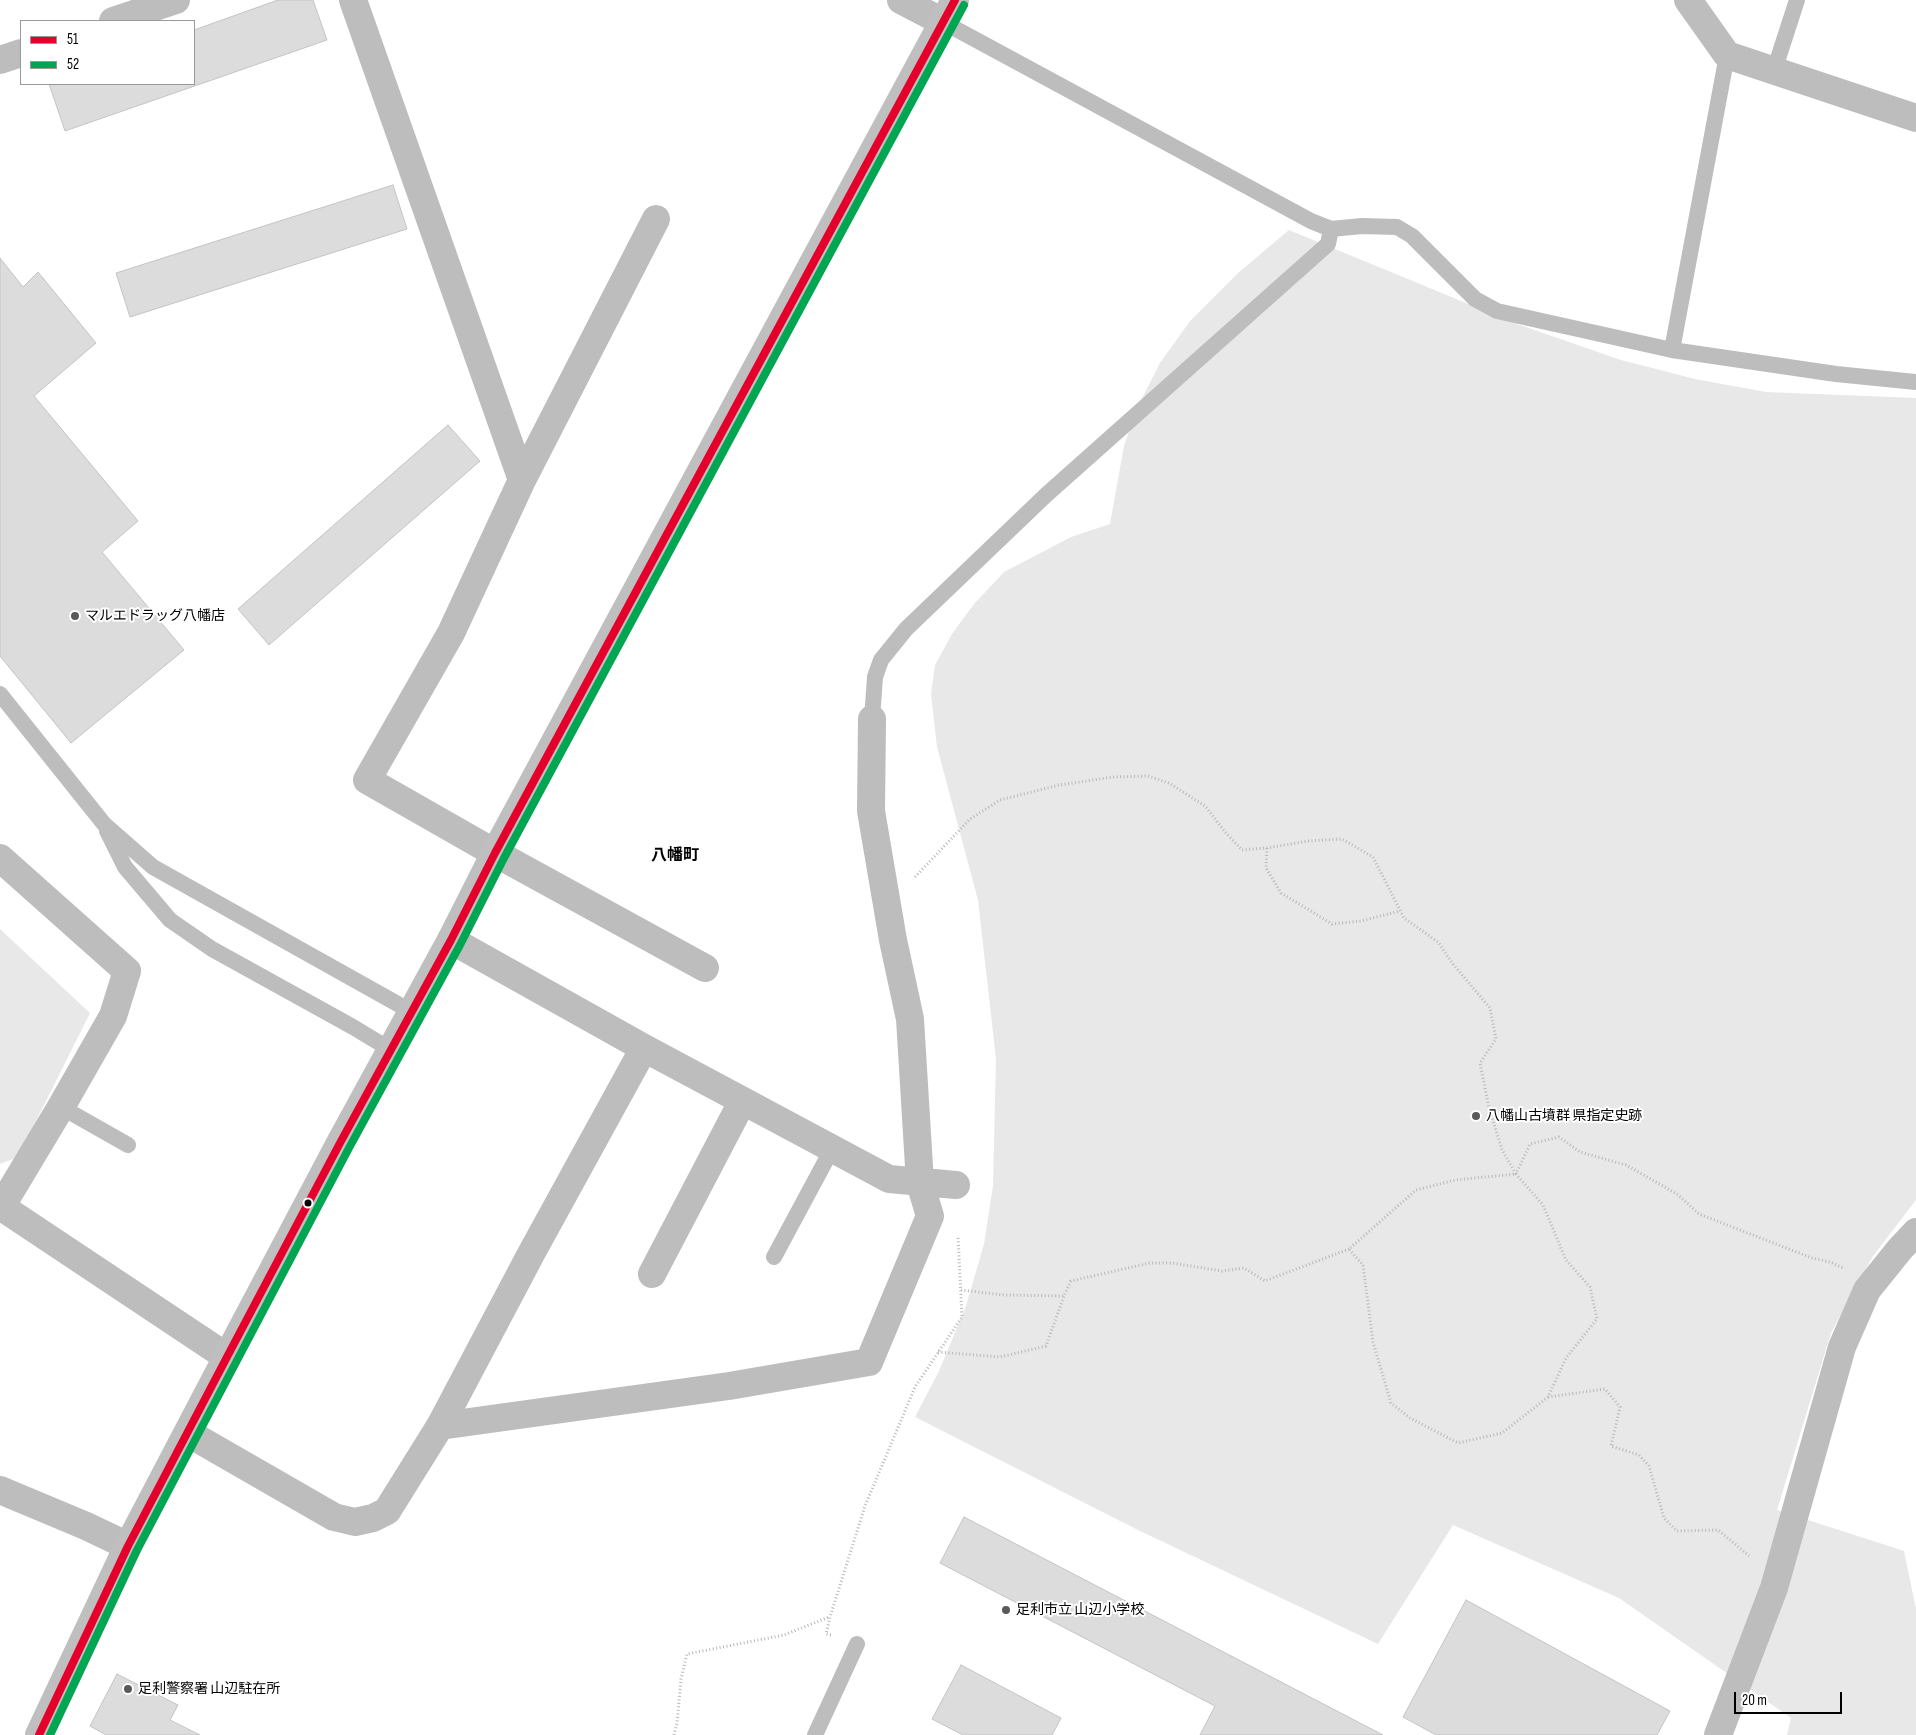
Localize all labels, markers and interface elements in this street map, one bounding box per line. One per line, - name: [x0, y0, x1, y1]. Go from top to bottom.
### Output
- legend: [20, 20, 195, 85]
- text: 51: [67, 30, 78, 49]
- text: 52: [67, 55, 79, 74]
- place label: マルエドラッグ八幡店: [85, 608, 225, 624]
- marker: マルエドラッグ八幡店: [69, 610, 81, 622]
- district label: 八幡町: [651, 846, 699, 866]
- place label: 八幡山古墳群 県指定史跡: [1486, 1108, 1642, 1124]
- marker: 八幡山古墳群 県指定史跡: [1470, 1110, 1482, 1122]
- unlabelled marker: [303, 1198, 313, 1208]
- place label: 足利市立 山辺小学校: [1016, 1602, 1144, 1618]
- marker: 足利市立 山辺小学校: [1000, 1604, 1012, 1616]
- place label: 足利警察署 山辺駐在所: [138, 1681, 280, 1697]
- scale bar: [1736, 1682, 1844, 1714]
- marker: 足利警察署 山辺駐在所: [122, 1683, 134, 1695]
- text: 20 m: [1742, 1691, 1767, 1710]

